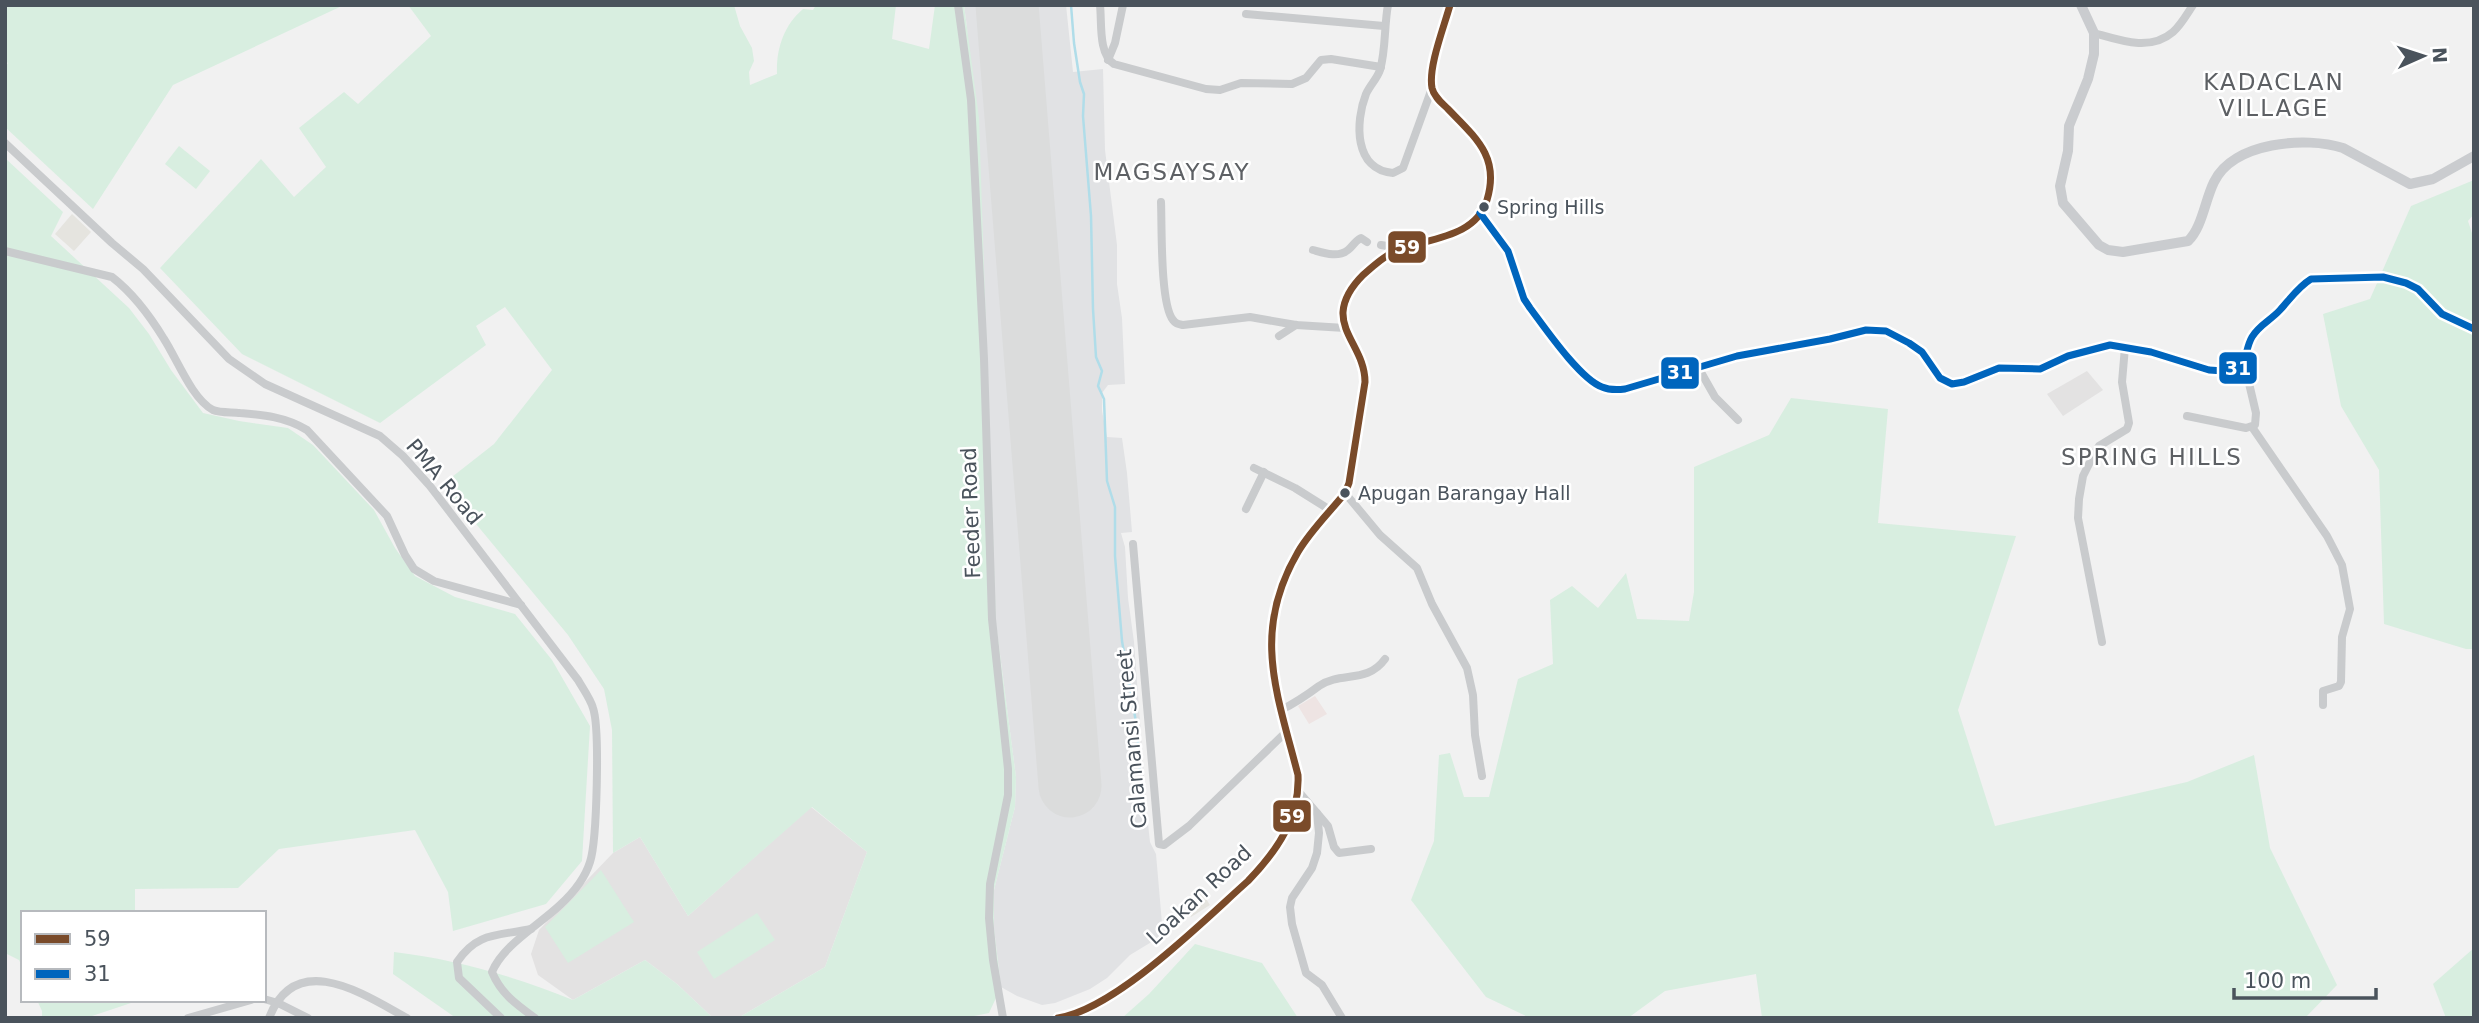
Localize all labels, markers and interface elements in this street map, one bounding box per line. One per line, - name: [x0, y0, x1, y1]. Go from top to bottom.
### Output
- north arrow: [2388, 21, 2458, 91]
- text: N: [2429, 47, 2451, 64]
- district label: KADACLAN VILLAGE: [2203, 69, 2345, 121]
- district label: MAGSAYSAY: [1093, 159, 1251, 185]
- place label: Spring Hills: [1497, 196, 1604, 218]
- marker: Spring Hills: [1477, 200, 1491, 214]
- line badge: 59: [1387, 230, 1427, 264]
- text: 59: [1394, 236, 1420, 258]
- line badge: 31: [2218, 351, 2258, 385]
- line badge: 31: [1660, 356, 1700, 390]
- text: 31: [2225, 357, 2251, 379]
- text: 31: [1667, 361, 1693, 383]
- street label: PMA Road: [401, 434, 487, 530]
- district label: SPRING HILLS: [2061, 444, 2243, 470]
- street label: Feeder Road: [957, 447, 985, 579]
- place label: Apugan Barangay Hall: [1358, 482, 1571, 504]
- marker: Apugan Barangay Hall: [1338, 486, 1352, 500]
- street label: Calamansi Street: [1112, 648, 1152, 830]
- line badge: 59: [1272, 799, 1312, 833]
- text: 59: [1279, 805, 1305, 827]
- street label: Loakan Road: [1142, 840, 1256, 950]
- legend: [21, 911, 266, 1002]
- text: 59: [84, 927, 111, 951]
- scale bar: [2234, 956, 2376, 1000]
- text: 31: [84, 962, 111, 986]
- text: 100 m: [2244, 969, 2311, 993]

